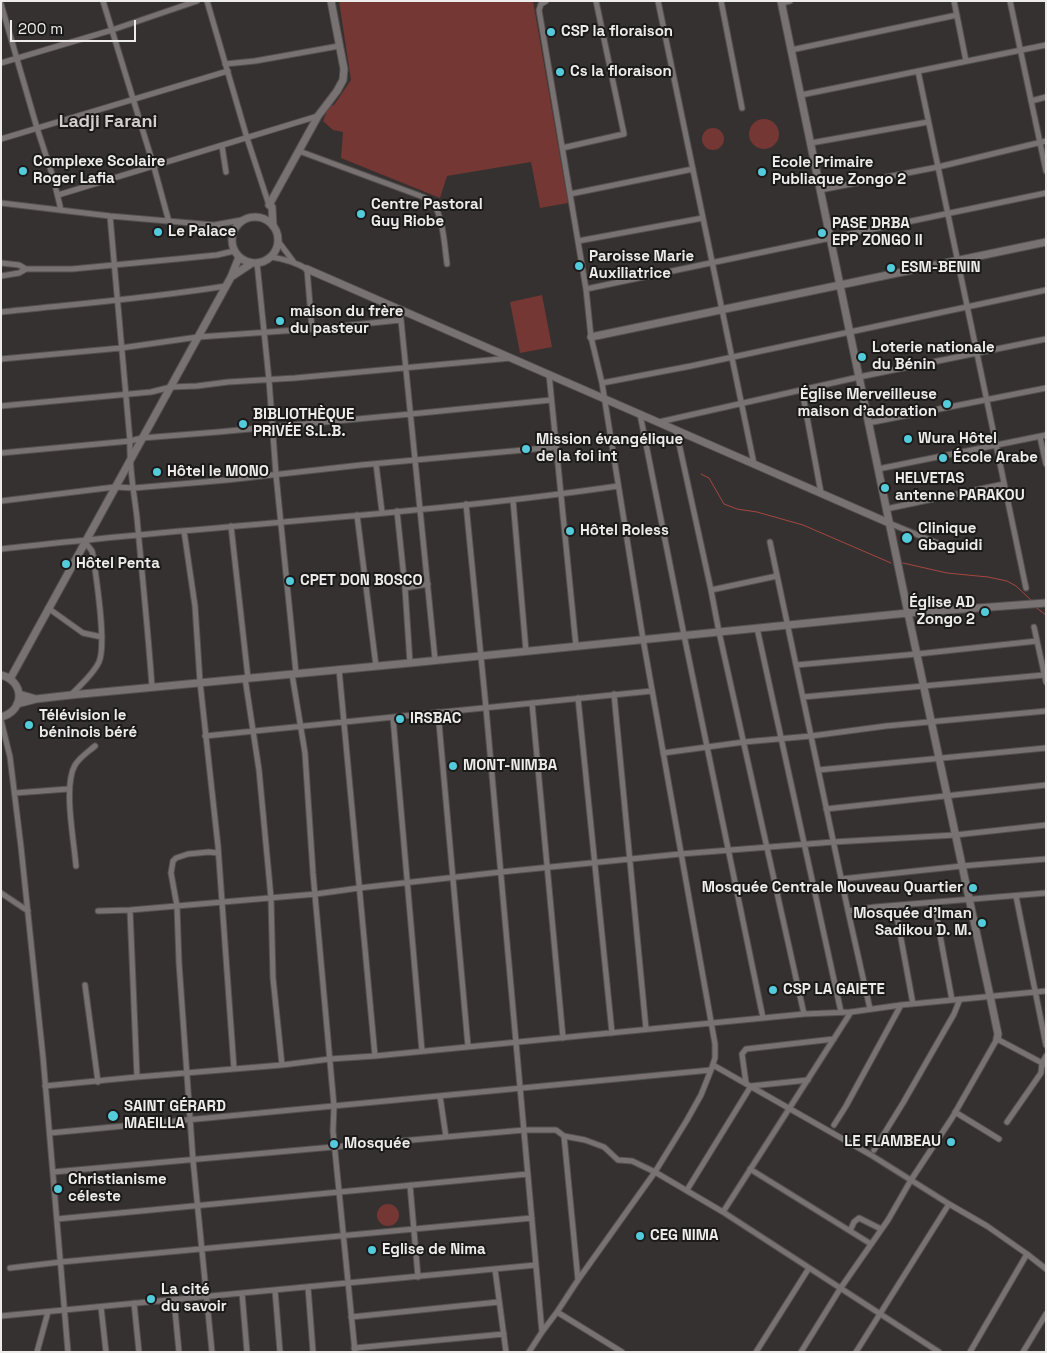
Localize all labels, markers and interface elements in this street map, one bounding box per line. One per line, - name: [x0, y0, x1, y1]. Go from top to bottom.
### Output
- scale bar: [12, 10, 139, 42]
- text: 200 m: [18, 19, 63, 38]
- place label: CSP la floraison: [561, 23, 673, 41]
- marker: CSP la floraison: [545, 26, 557, 38]
- place label: Cs la floraison: [570, 63, 672, 81]
- marker: Cs la floraison: [554, 66, 566, 78]
- district label: Ladji Farani: [59, 111, 157, 133]
- place label: Complexe Scolaire Roger Lafia: [33, 153, 165, 188]
- place label: Ecole Primaire Publiaque Zongo 2: [772, 154, 906, 189]
- marker: Complexe Scolaire Roger Lafia: [17, 165, 29, 177]
- marker: Ecole Primaire Publiaque Zongo 2: [756, 166, 768, 178]
- place label: Centre Pastoral Guy Riobe: [371, 196, 483, 231]
- marker: Centre Pastoral Guy Riobe: [355, 208, 367, 220]
- place label: PASE DRBA EPP ZONGO II: [832, 215, 923, 250]
- place label: Le Palace: [168, 223, 236, 241]
- marker: Le Palace: [152, 226, 164, 238]
- marker: PASE DRBA EPP ZONGO II: [816, 227, 828, 239]
- place label: Paroisse Marie Auxiliatrice: [589, 248, 694, 283]
- place label: ESM-BENIN: [901, 259, 980, 277]
- marker: Paroisse Marie Auxiliatrice: [573, 260, 585, 272]
- marker: ESM-BENIN: [885, 262, 897, 274]
- place label: maison du frère du pasteur: [290, 303, 403, 338]
- marker: maison du frère du pasteur: [274, 315, 286, 327]
- place label: Loterie nationale du Bénin: [872, 339, 995, 374]
- marker: Loterie nationale du Bénin: [856, 351, 868, 363]
- place label: Église Merveilleuse maison d'adoration: [797, 386, 937, 421]
- marker: Église Merveilleuse maison d'adoration: [941, 398, 953, 410]
- place label: BIBLIOTHÈQUE PRIVÉE S.L.B.: [253, 406, 354, 441]
- marker: BIBLIOTHÈQUE PRIVÉE S.L.B.: [237, 418, 249, 430]
- place label: Wura Hôtel: [918, 430, 997, 448]
- place label: Mission évangélique de la foi int: [536, 431, 683, 466]
- marker: Wura Hôtel: [902, 433, 914, 445]
- marker: Mission évangélique de la foi int: [520, 443, 532, 455]
- place label: École Arabe: [953, 449, 1038, 467]
- marker: École Arabe: [937, 452, 949, 464]
- place label: Hôtel le MONO: [167, 463, 269, 481]
- marker: Hôtel le MONO: [151, 466, 163, 478]
- place label: HELVETAS antenne PARAKOU: [895, 470, 1025, 505]
- marker: HELVETAS antenne PARAKOU: [879, 482, 891, 494]
- place label: Clinique Gbaguidi: [918, 520, 982, 555]
- place label: Hôtel Roless: [580, 522, 669, 540]
- marker: Hôtel Roless: [564, 525, 576, 537]
- marker: Clinique Gbaguidi: [900, 531, 914, 545]
- place label: Hôtel Penta: [76, 555, 160, 573]
- marker: Hôtel Penta: [60, 558, 72, 570]
- place label: CPET DON BOSCO: [300, 572, 423, 590]
- marker: CPET DON BOSCO: [284, 575, 296, 587]
- place label: Église AD Zongo 2: [909, 594, 975, 629]
- marker: Église AD Zongo 2: [979, 606, 991, 618]
- place label: Télévision le béninois béré: [39, 707, 137, 742]
- place label: IRSBAC: [410, 710, 461, 728]
- marker: IRSBAC: [394, 713, 406, 725]
- marker: Télévision le béninois béré: [23, 719, 35, 731]
- place label: MONT-NIMBA: [463, 757, 557, 775]
- marker: MONT-NIMBA: [447, 760, 459, 772]
- place label: Mosquée Centrale Nouveau Quartier: [702, 879, 963, 897]
- marker: Mosquée Centrale Nouveau Quartier: [967, 882, 979, 894]
- place label: Mosquée d'Iman Sadikou D. M.: [853, 905, 972, 940]
- marker: Mosquée d'Iman Sadikou D. M.: [976, 917, 988, 929]
- place label: CSP LA GAIETE: [783, 981, 885, 999]
- marker: CSP LA GAIETE: [767, 984, 779, 996]
- place label: SAINT GÉRARD MAEILLA: [124, 1098, 226, 1133]
- marker: SAINT GÉRARD MAEILLA: [106, 1109, 120, 1123]
- place label: LE FLAMBEAU: [844, 1133, 941, 1151]
- place label: Mosquée: [344, 1135, 410, 1153]
- marker: LE FLAMBEAU: [945, 1136, 957, 1148]
- marker: Mosquée: [328, 1138, 340, 1150]
- place label: Christianisme céleste: [68, 1171, 167, 1206]
- marker: Christianisme céleste: [52, 1183, 64, 1195]
- place label: CEG NIMA: [650, 1227, 718, 1245]
- marker: CEG NIMA: [634, 1230, 646, 1242]
- place label: Eglise de Nima: [382, 1241, 486, 1259]
- marker: Eglise de Nima: [366, 1244, 378, 1256]
- place label: La cité du savoir: [161, 1281, 227, 1316]
- marker: La cité du savoir: [145, 1293, 157, 1305]

